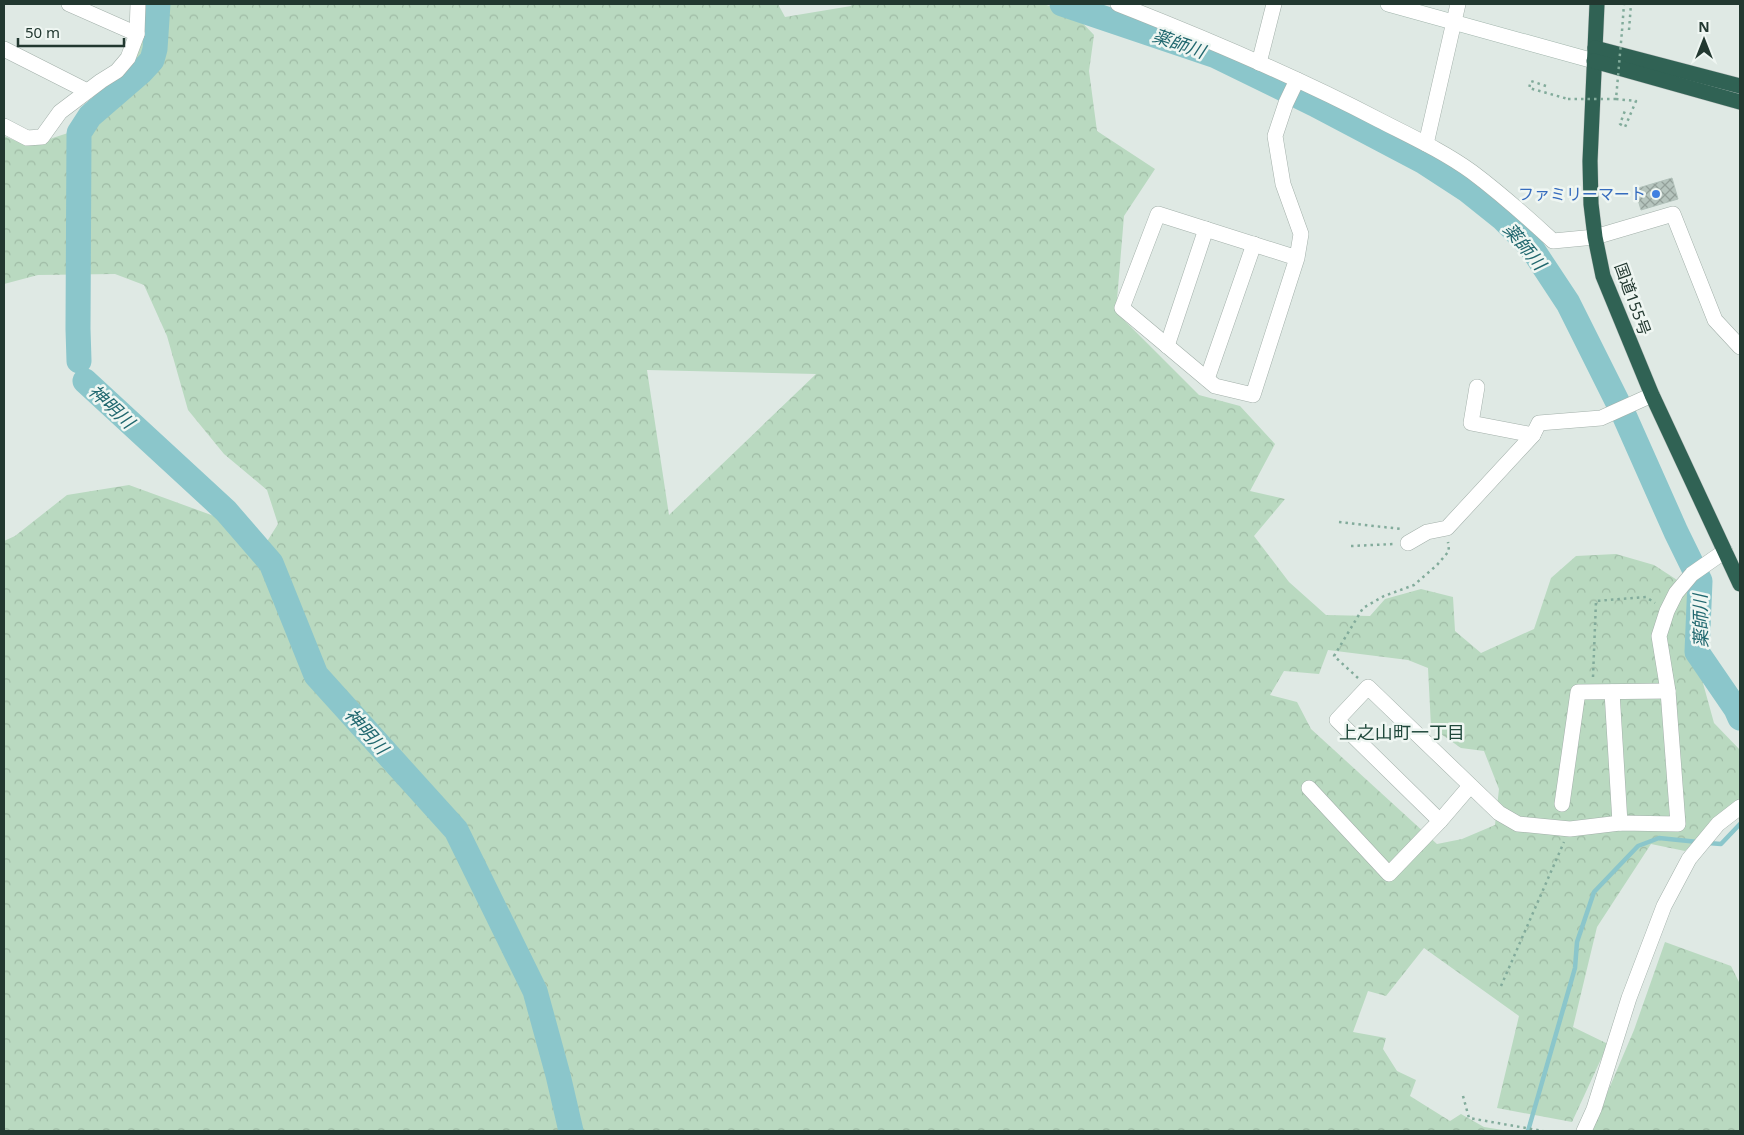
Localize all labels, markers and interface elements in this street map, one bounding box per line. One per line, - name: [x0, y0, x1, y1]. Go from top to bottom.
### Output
- scale bar: [18, 15, 124, 47]
- north arrow: [1679, 15, 1729, 65]
- text: N: [1698, 17, 1710, 36]
- text: 50 m: [25, 22, 60, 42]
- water label: 薬師川: [1150, 23, 1210, 64]
- place label: ファミリーマート: [1518, 183, 1646, 205]
- marker: ファミリーマート: [1650, 188, 1662, 200]
- water label: 薬師川: [1498, 218, 1553, 276]
- street label: 国道155号: [1610, 260, 1656, 338]
- water label: 神明川: [84, 379, 141, 435]
- water label: 薬師川: [1687, 592, 1712, 648]
- water label: 神明川: [340, 703, 395, 761]
- district label: 上之山町一丁目: [1339, 720, 1465, 744]

